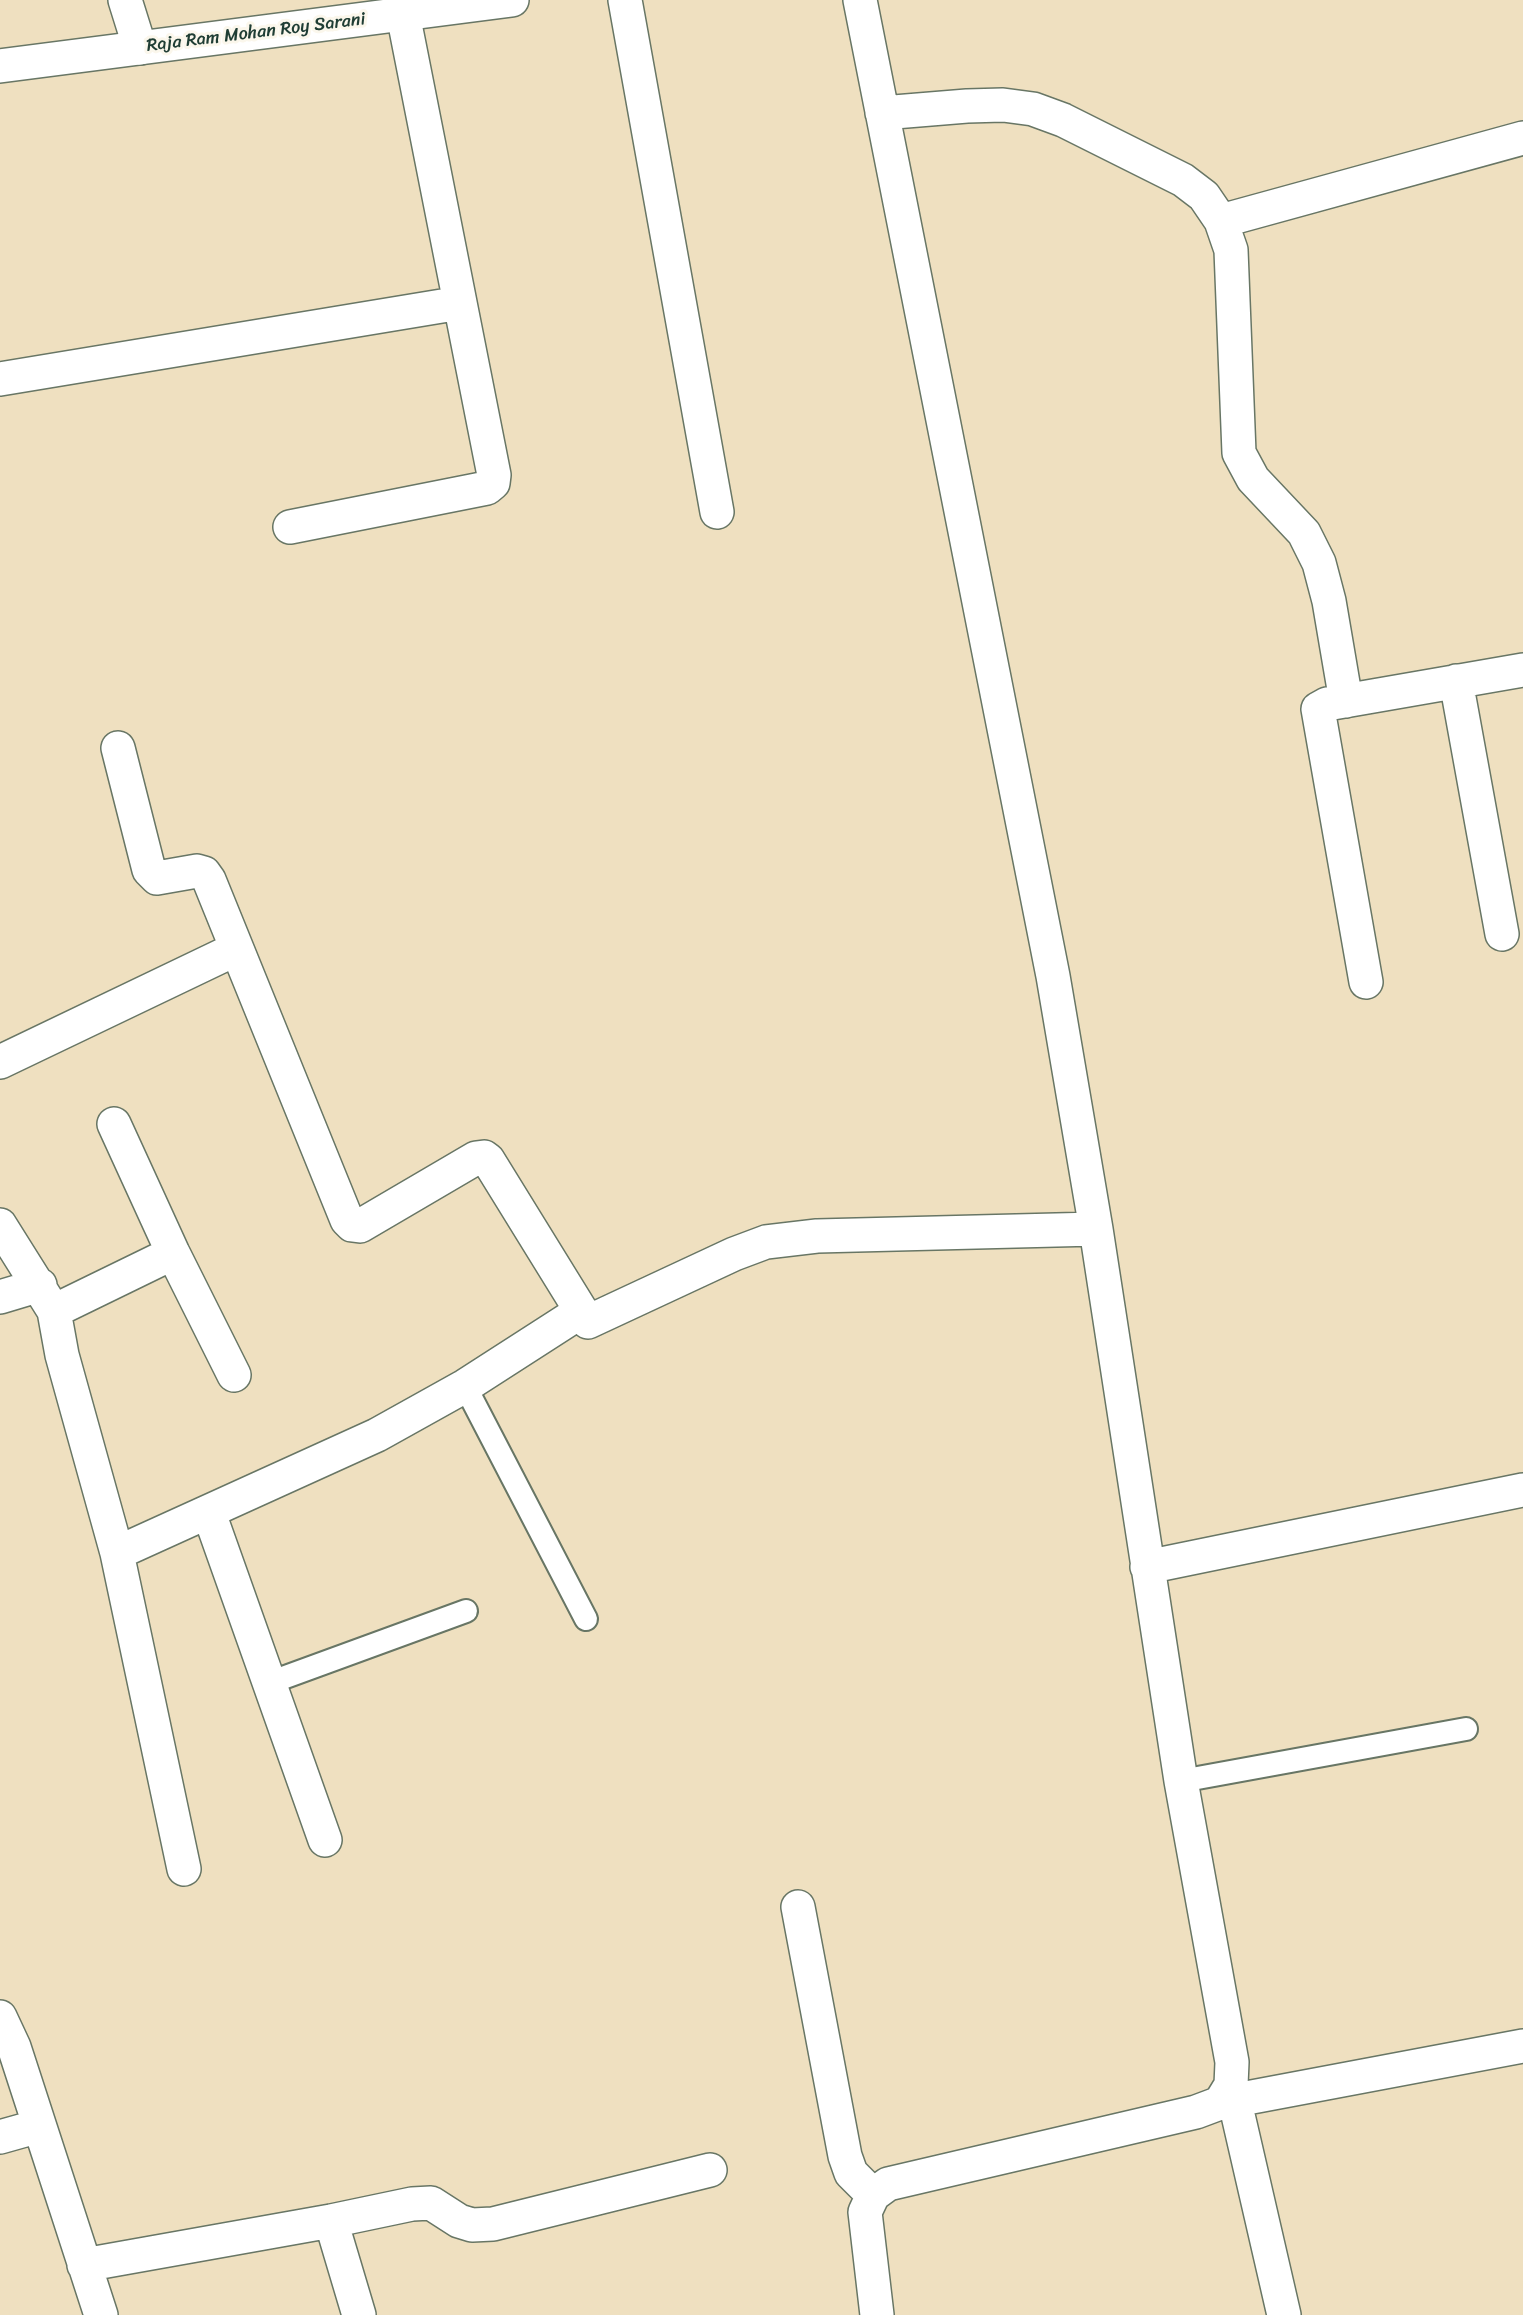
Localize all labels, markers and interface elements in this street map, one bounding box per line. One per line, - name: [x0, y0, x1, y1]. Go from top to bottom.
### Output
- street label: Raja Ram Mohan Roy Sarani: [145, 9, 367, 57]

